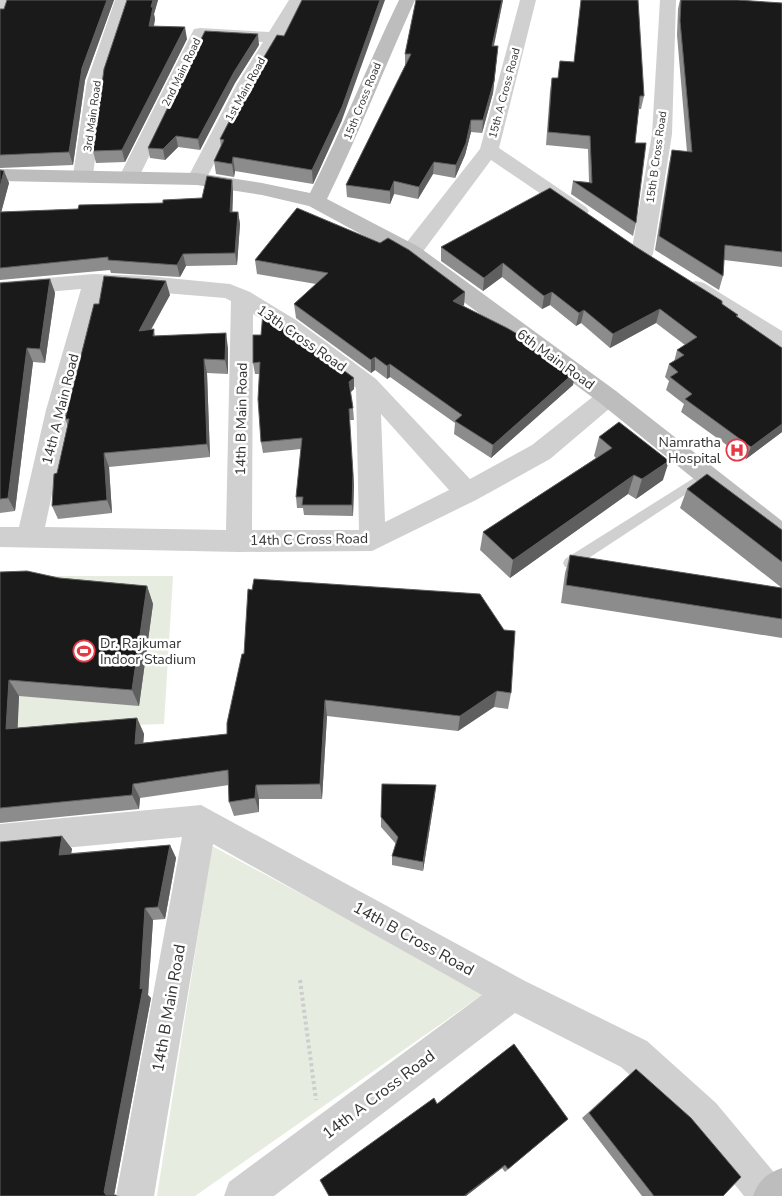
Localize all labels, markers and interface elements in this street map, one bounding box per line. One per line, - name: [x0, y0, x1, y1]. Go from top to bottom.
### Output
- street label: 2nd Main Road: [158, 35, 205, 109]
- street label: 15th A Cross Road: [485, 46, 524, 140]
- street label: 1st Main Road: [222, 55, 269, 124]
- street label: 15th Cross Road: [340, 60, 385, 142]
- street label: 3rd Main Road: [80, 79, 105, 153]
- street label: 15th B Cross Road: [643, 110, 670, 204]
- street label: 13th Cross Road: [253, 301, 350, 376]
- street label: 6th Main Road: [513, 325, 598, 394]
- street label: 14th A Main Road: [37, 352, 83, 467]
- street label: 14th B Main Road: [231, 362, 252, 476]
- place label: Namratha Hospital: [659, 433, 722, 468]
- hospital icon: Namratha Hospital: [725, 438, 749, 462]
- street label: 14th C Cross Road: [250, 529, 368, 550]
- place label: Dr. Rajkumar Indoor Stadium: [100, 634, 196, 669]
- sports icon: Dr. Rajkumar Indoor Stadium: [72, 639, 96, 663]
- street label: 14th B Cross Road: [349, 897, 478, 981]
- street label: 14th B Main Road: [147, 943, 191, 1074]
- street label: 14th A Cross Road: [318, 1045, 439, 1144]

